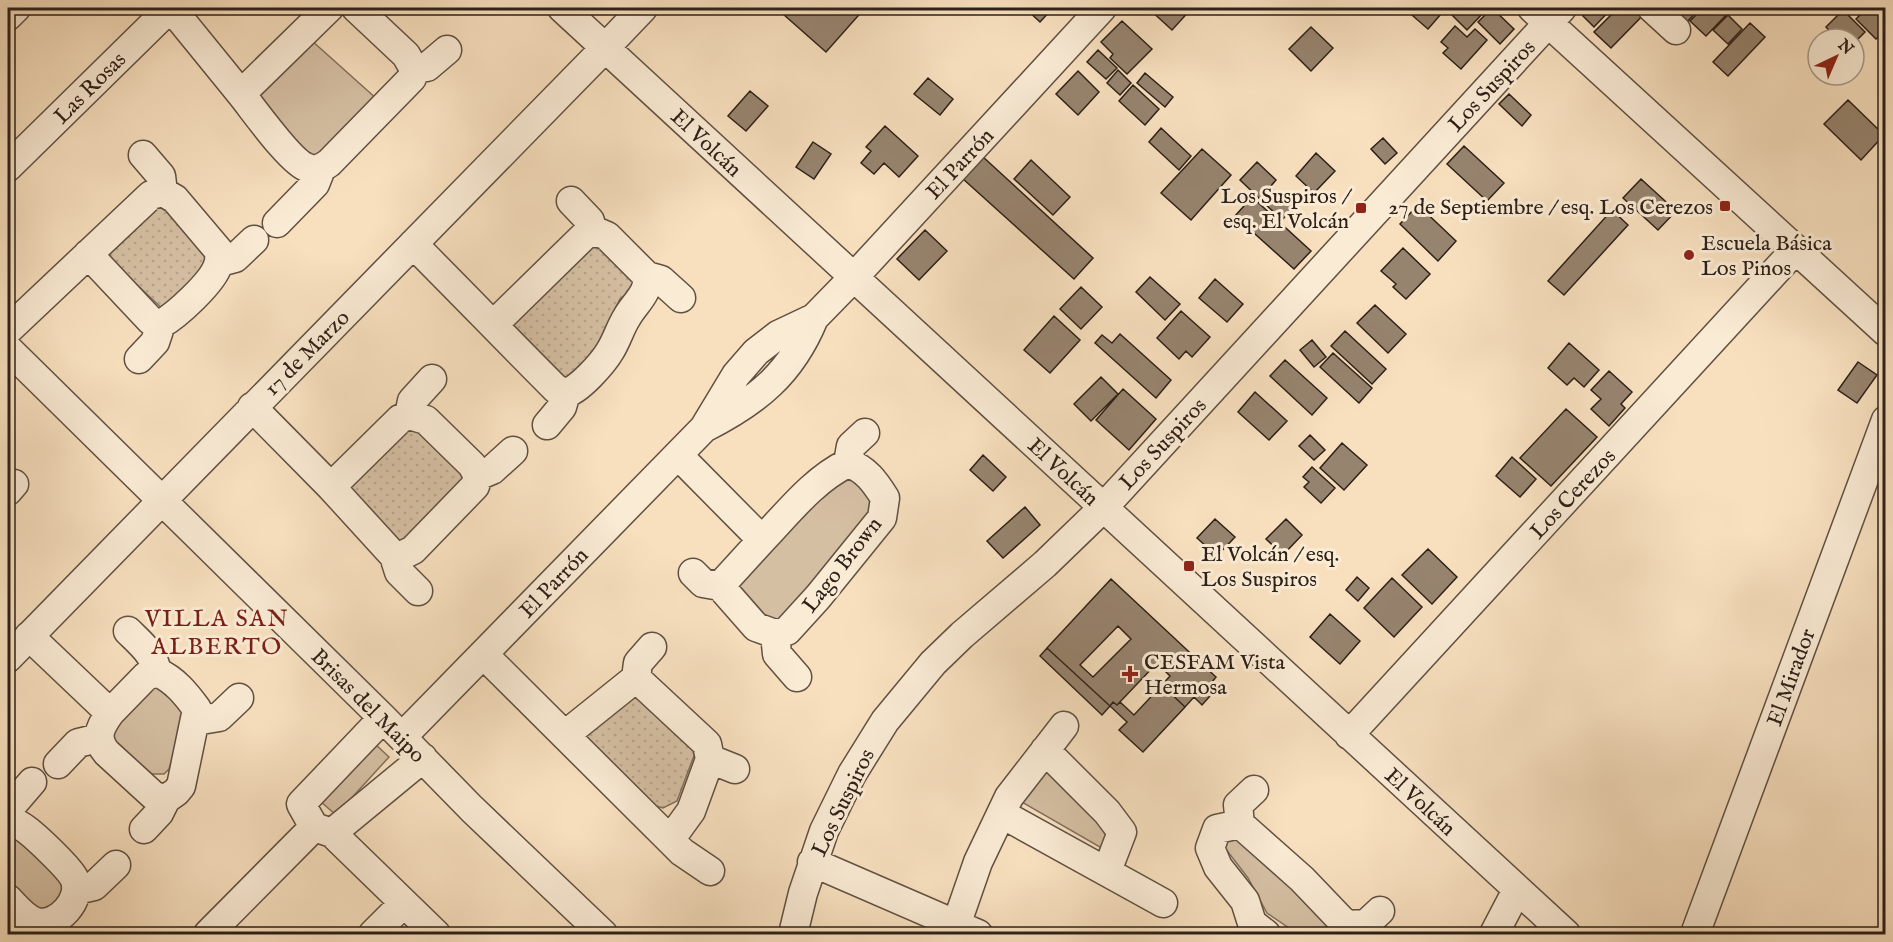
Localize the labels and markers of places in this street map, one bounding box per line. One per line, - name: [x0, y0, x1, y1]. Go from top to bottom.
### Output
- place label: Los Suspiros / esq. El Volcán: [1221, 183, 1352, 236]
- place label: 27 de Septiembre / esq. Los Cerezos: [1388, 194, 1713, 222]
- marker: 27 de Septiembre / esq. Los Cerezos: [1718, 199, 1732, 213]
- marker: Los Suspiros / esq. El Volcán: [1354, 201, 1368, 215]
- place label: Escuela Básica Los Pinos: [1701, 230, 1832, 283]
- marker: Escuela Básica Los Pinos: [1682, 248, 1696, 262]
- place label: El Volcán / esq. Los Suspiros: [1201, 541, 1339, 594]
- marker: El Volcán / esq. Los Suspiros: [1182, 559, 1196, 573]
- place label: CESFAM Vista Hermosa: [1144, 649, 1286, 702]
- marker: CESFAM Vista Hermosa: [1121, 665, 1139, 683]

